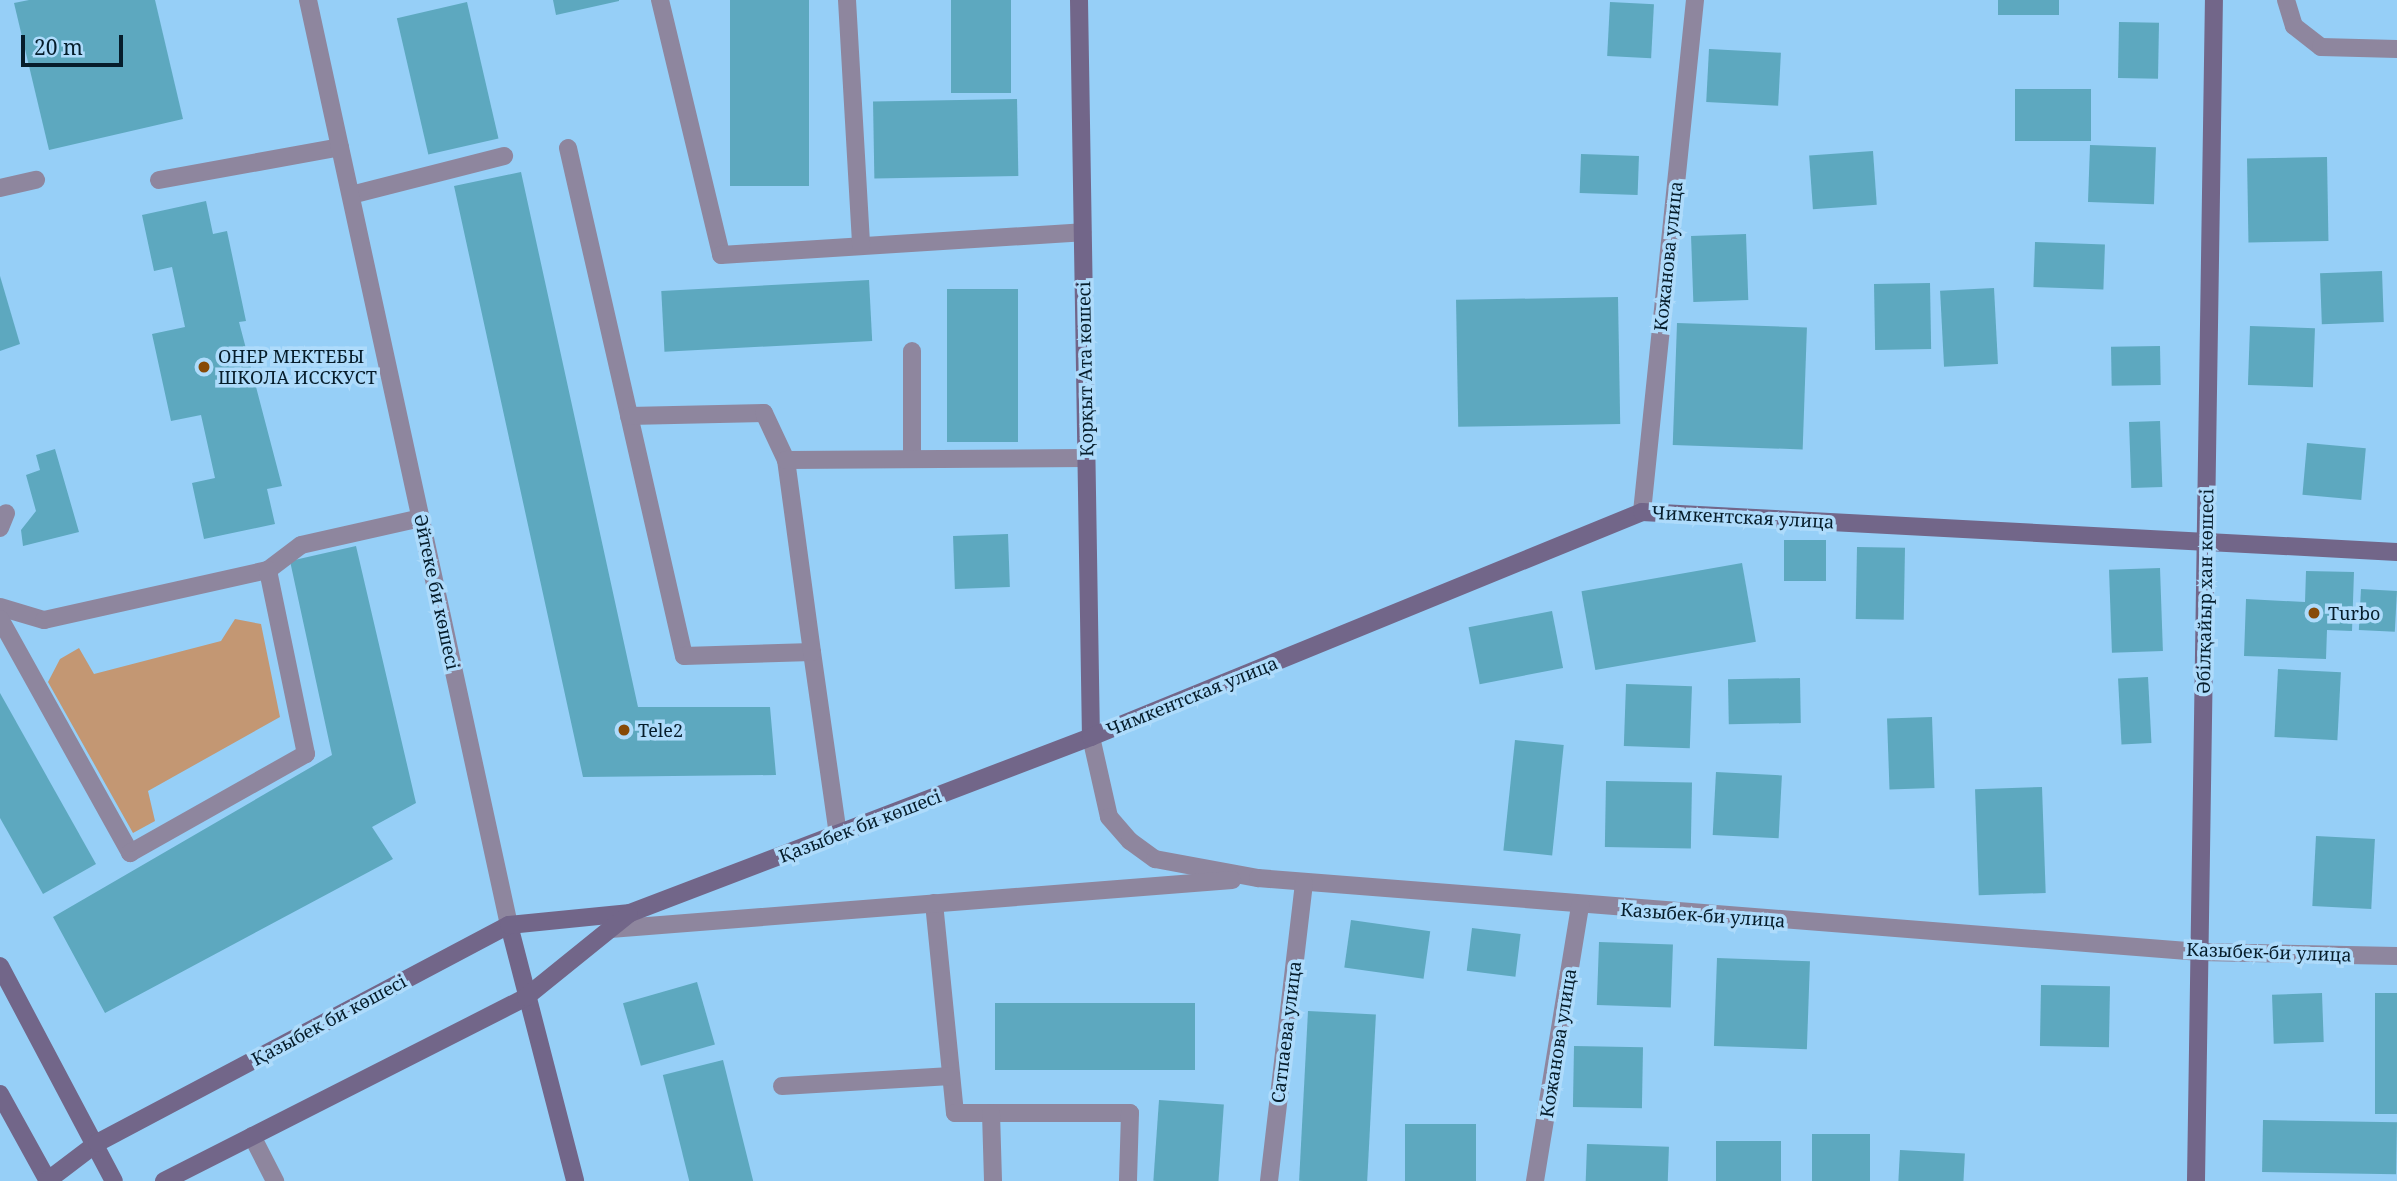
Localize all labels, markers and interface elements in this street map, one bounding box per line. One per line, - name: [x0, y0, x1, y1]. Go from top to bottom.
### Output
- scale bar: [24, 21, 126, 65]
- text: 20 m: [34, 33, 83, 61]
- street label: Кожанова улица: [1649, 180, 1687, 332]
- street label: Қорқыт Ата көшесі: [1073, 281, 1097, 457]
- place label: ОНЕР МЕКТЕБЫ ШКОЛА ИССКУСТ: [218, 346, 377, 388]
- marker: ОНЕР МЕКТЕБЫ ШКОЛА ИССКУСТ: [196, 359, 212, 375]
- street label: Әбілқайыр хан көшесі: [2192, 488, 2218, 694]
- street label: Чимкентская улица: [1651, 501, 1835, 533]
- street label: Әйтеке би көшесі: [410, 512, 464, 672]
- place label: Turbo: [2328, 602, 2380, 624]
- marker: Turbo: [2306, 605, 2322, 621]
- street label: Чимкентская улица: [1103, 652, 1281, 740]
- place label: Tele2: [638, 719, 683, 741]
- marker: Tele2: [616, 722, 632, 738]
- street label: Қазыбек би көшесі: [776, 785, 944, 867]
- street label: Казыбек-би улица: [1620, 898, 1786, 932]
- street label: Казыбек-би улица: [2186, 938, 2352, 966]
- street label: Сатпаева улица: [1267, 960, 1305, 1104]
- street label: Кожанова улица: [1536, 967, 1580, 1119]
- street label: Қазыбек би көшесі: [248, 970, 410, 1070]

